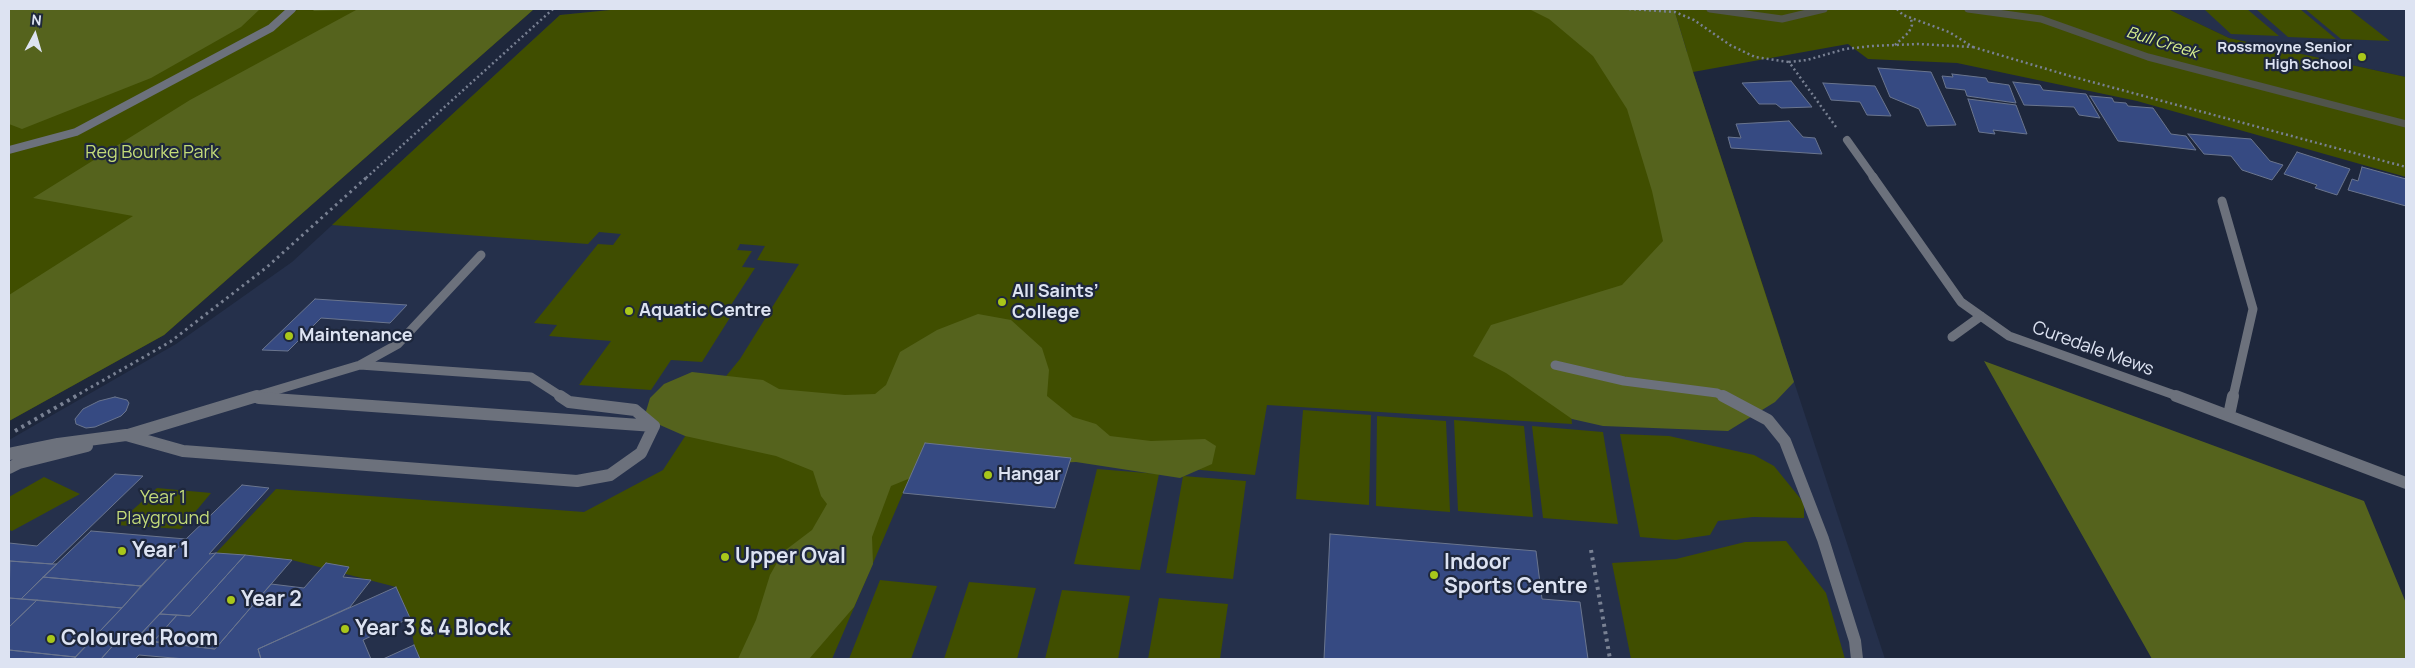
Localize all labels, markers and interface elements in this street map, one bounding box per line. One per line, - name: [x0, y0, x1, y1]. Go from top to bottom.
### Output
- north arrow: [10, 10, 60, 60]
- text: N: [31, 10, 43, 30]
- water label: Bull Creek: [2124, 23, 2200, 63]
- place label: Rossmoyne Senior High School: [2217, 39, 2352, 74]
- marker: Rossmoyne Senior High School: [2356, 51, 2368, 63]
- park label: Reg Bourke Park: [85, 142, 219, 164]
- place label: All Saints’ College: [1012, 281, 1099, 324]
- marker: All Saints’ College: [996, 296, 1008, 308]
- place label: Aquatic Centre: [639, 300, 771, 322]
- marker: Aquatic Centre: [623, 305, 635, 317]
- street label: Curedale Mews: [2029, 317, 2157, 381]
- place label: Maintenance: [299, 325, 413, 347]
- marker: Maintenance: [283, 330, 295, 342]
- place label: Hangar: [998, 464, 1061, 486]
- marker: Hangar: [982, 469, 994, 481]
- park label: Year 1 Playground: [116, 487, 210, 530]
- place label: Year 1: [132, 538, 189, 564]
- place label: Upper Oval: [735, 544, 846, 570]
- marker: Year 1: [116, 545, 128, 557]
- place label: Indoor Sports Centre: [1444, 550, 1588, 600]
- marker: Upper Oval: [719, 551, 731, 563]
- marker: Indoor Sports Centre: [1428, 569, 1440, 581]
- place label: Year 2: [241, 587, 302, 613]
- marker: Year 2: [225, 594, 237, 606]
- place label: Year 3 & 4 Block: [355, 616, 510, 642]
- marker: Year 3 & 4 Block: [339, 623, 351, 635]
- place label: Coloured Room: [61, 626, 218, 652]
- marker: Coloured Room: [45, 633, 57, 645]

